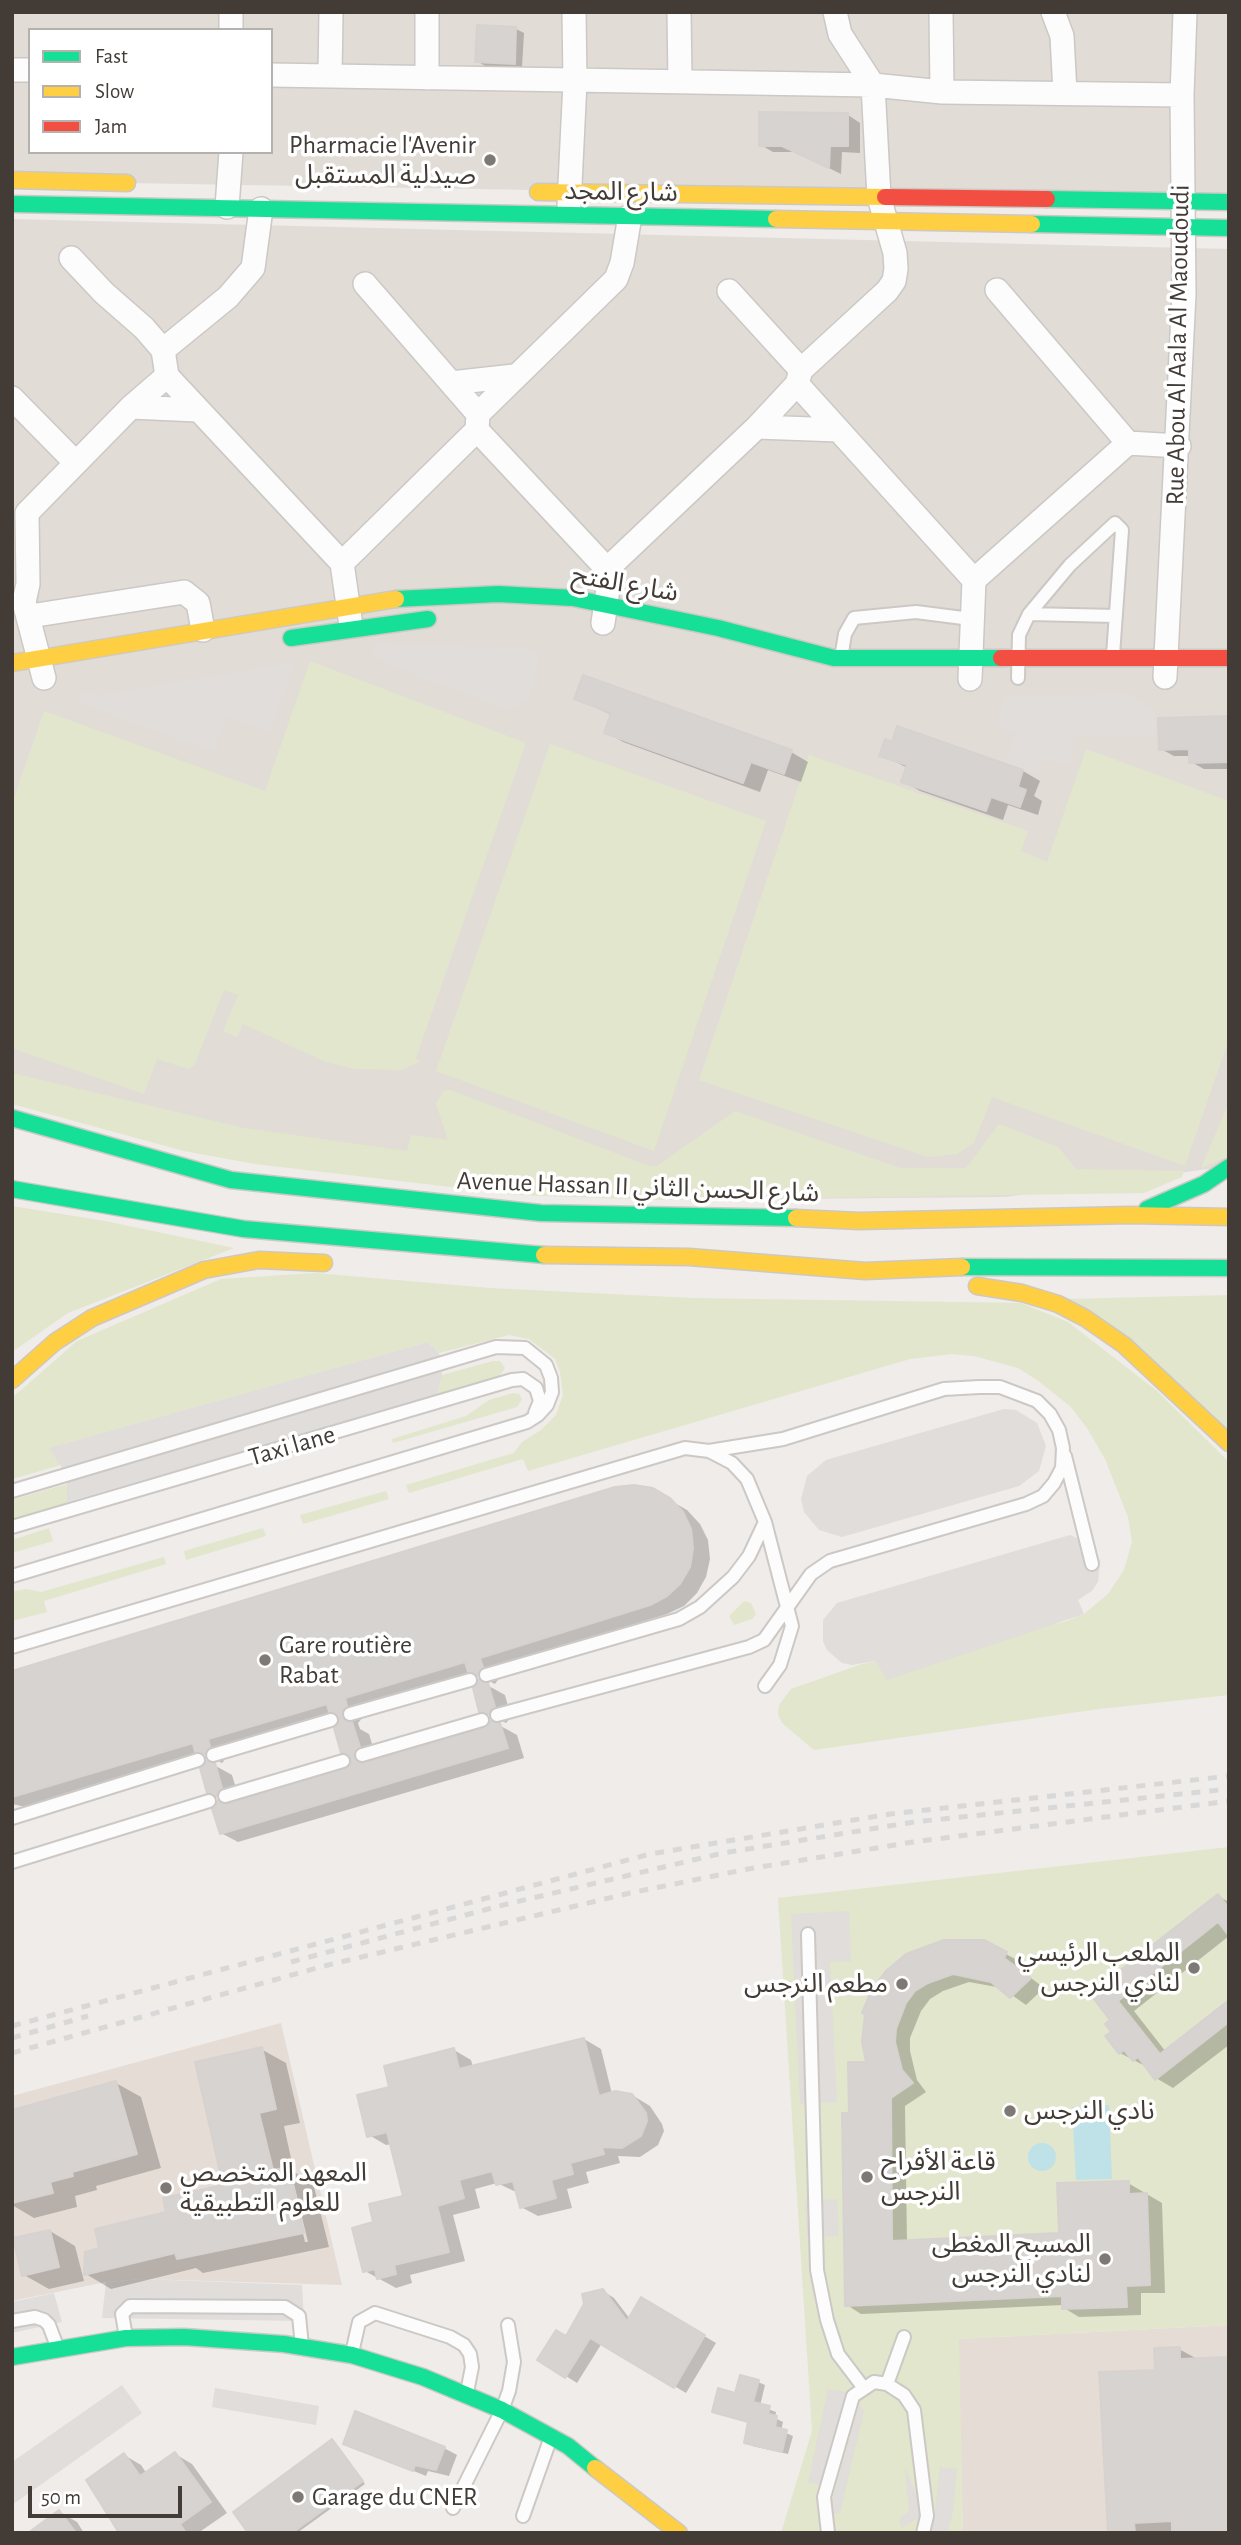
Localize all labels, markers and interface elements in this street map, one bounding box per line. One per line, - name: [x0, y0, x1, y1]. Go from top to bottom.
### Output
- legend: [28, 28, 273, 154]
- text: Fast: [95, 46, 128, 67]
- text: Slow: [95, 81, 134, 102]
- text: Jam: [95, 116, 127, 137]
- place label: Pharmacie l'Avenir صيدلية المستقبل: [289, 129, 476, 190]
- marker: Pharmacie l'Avenir صيدلية المستقبل: [482, 152, 498, 168]
- street label: شارع المجد: [564, 175, 678, 209]
- street label: Rue Abou Al Aala Al Maoudoudi: [1160, 184, 1196, 506]
- street label: شارع الفتح: [569, 559, 681, 609]
- street label: Avenue Hassan II شارع الحسن الثاني: [456, 1165, 820, 1209]
- street label: Taxi lane: [245, 1419, 339, 1473]
- place label: Gare routière Rabat: [279, 1629, 412, 1690]
- marker: Gare routière Rabat: [257, 1652, 273, 1668]
- place label: الملعب الرئيسي لنادي النرجس: [1018, 1937, 1180, 1998]
- marker: الملعب الرئيسي لنادي النرجس: [1186, 1960, 1202, 1976]
- place label: مطعم النرجس: [744, 1968, 888, 2000]
- marker: مطعم النرجس: [894, 1976, 910, 1992]
- place label: نادي النرجس: [1024, 2095, 1154, 2127]
- marker: نادي النرجس: [1002, 2103, 1018, 2119]
- place label: قاعة الأفراح النرجس: [881, 2146, 996, 2208]
- place label: المعهد المتخصص للعلوم التطبيقية: [180, 2157, 367, 2218]
- marker: قاعة الأفراح النرجس: [859, 2169, 875, 2185]
- marker: المعهد المتخصص للعلوم التطبيقية: [158, 2180, 174, 2196]
- place label: المسبح المغطى لنادي النرجس: [932, 2228, 1091, 2290]
- marker: المسبح المغطى لنادي النرجس: [1097, 2251, 1113, 2267]
- scale bar: [32, 2472, 186, 2516]
- place label: Garage du CNER: [312, 2481, 477, 2513]
- text: 50 m: [41, 2487, 81, 2508]
- marker: Garage du CNER: [290, 2489, 306, 2505]

